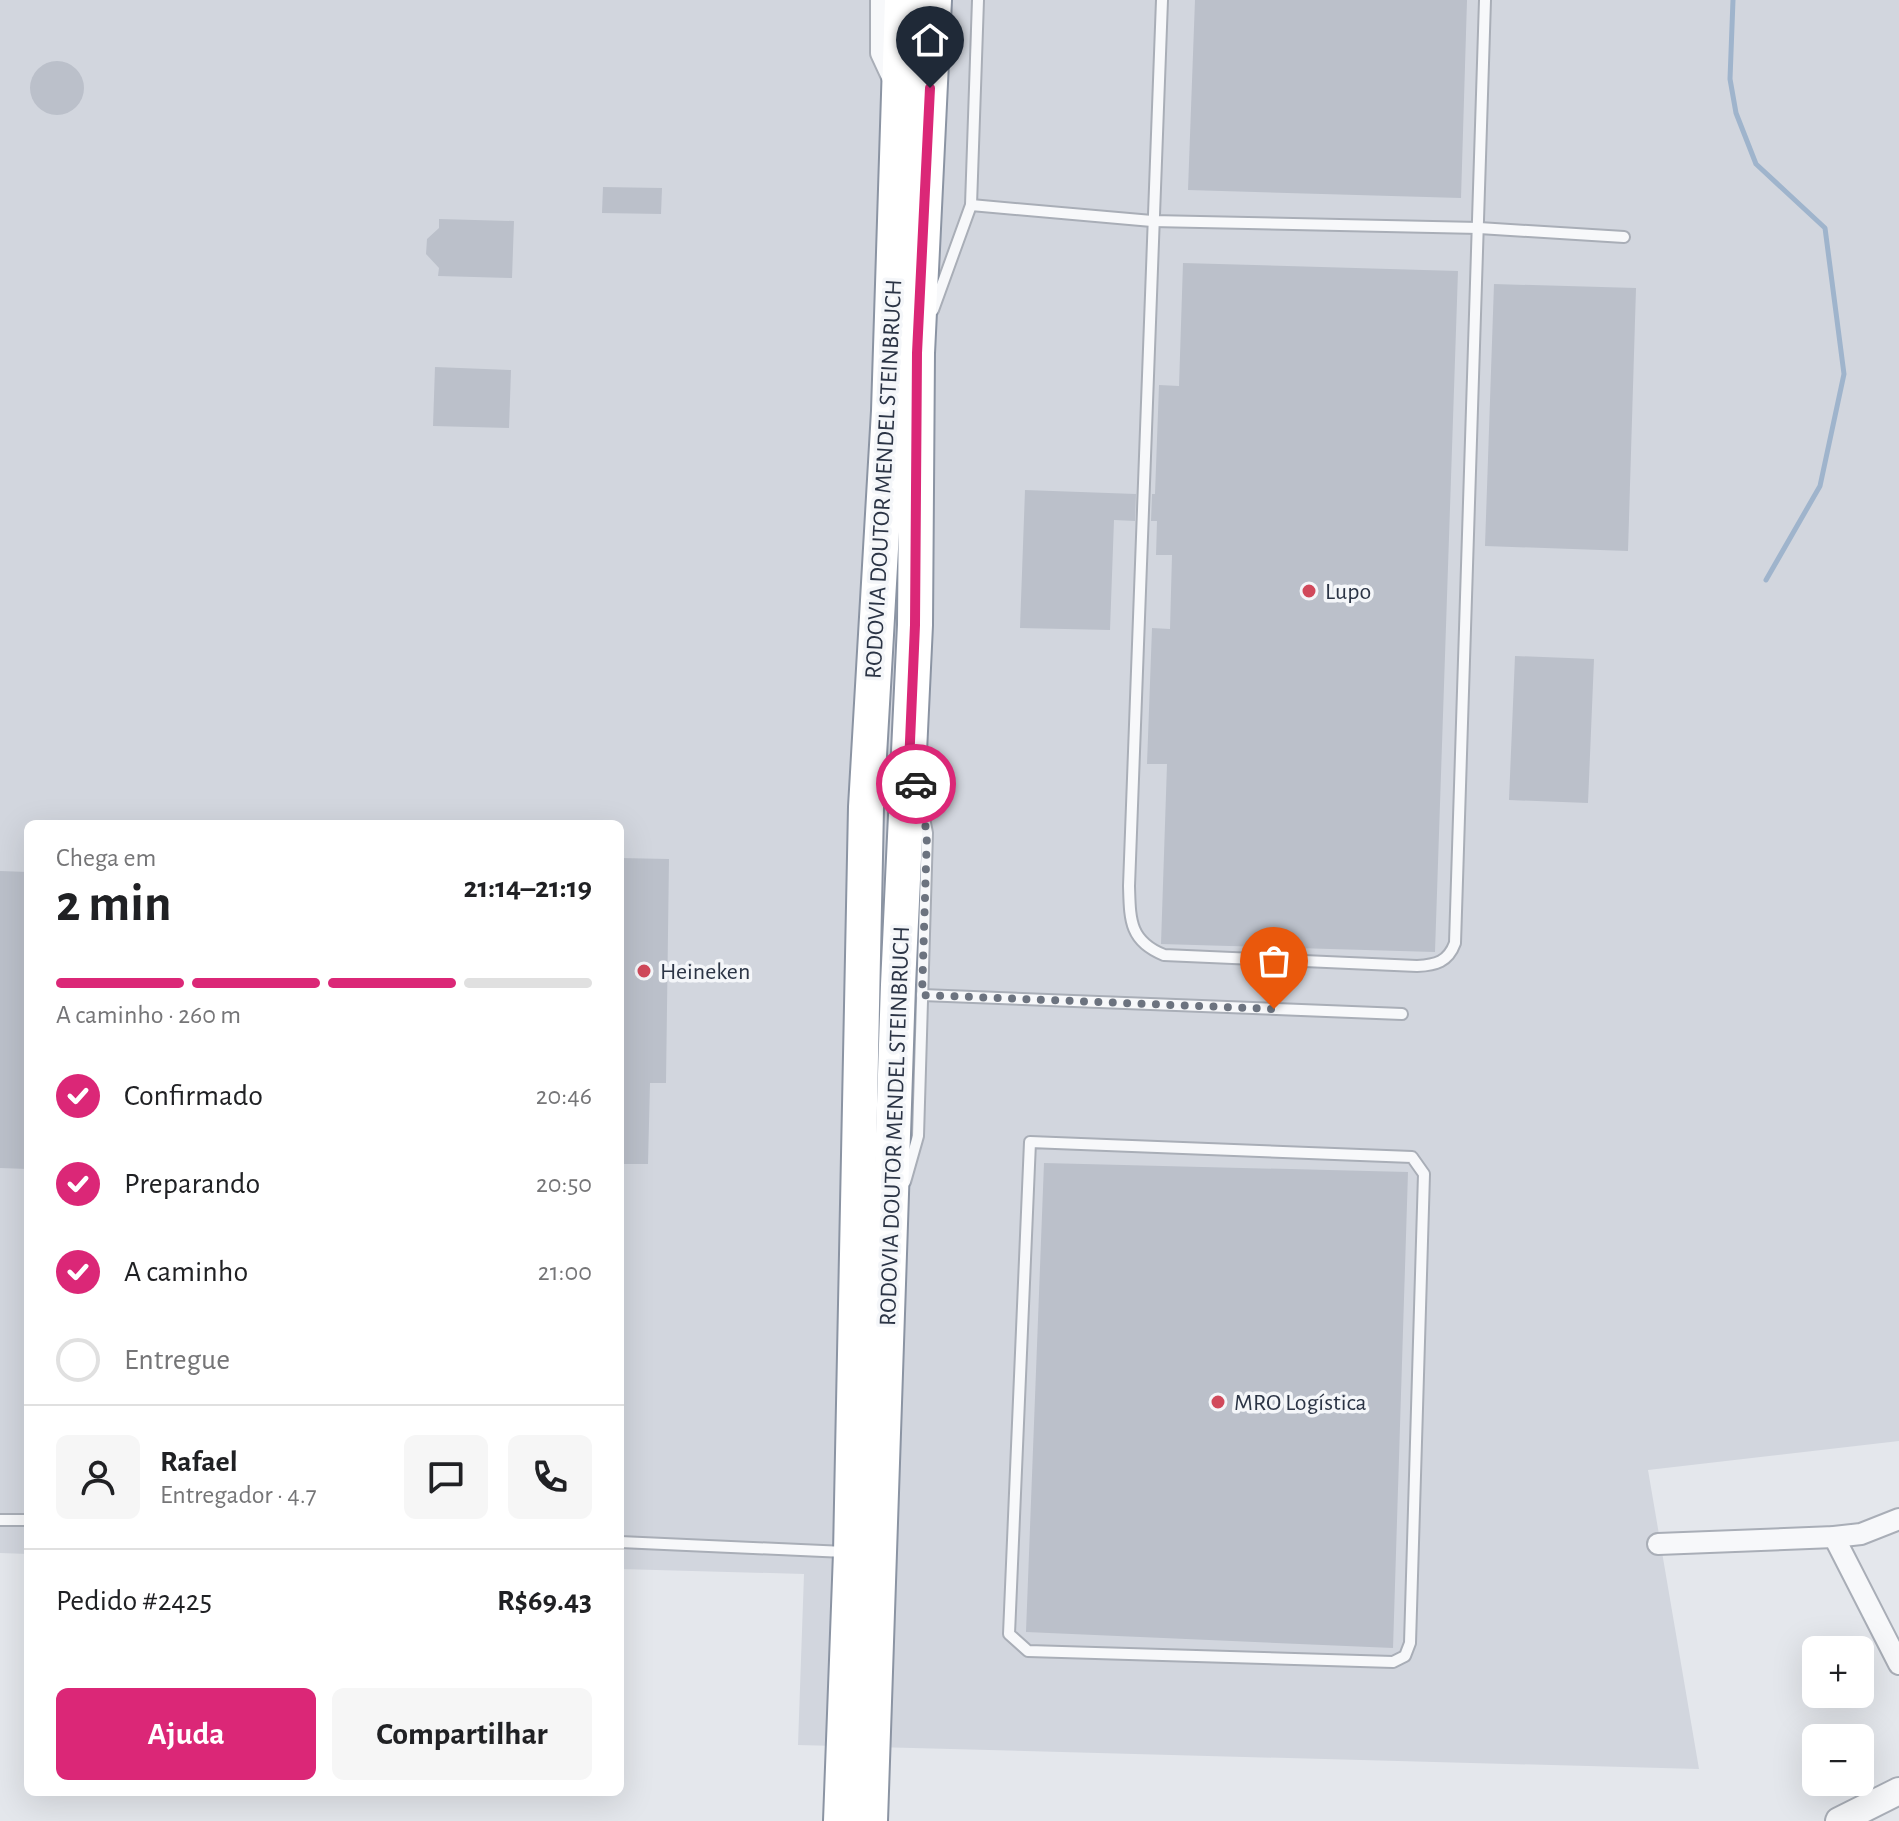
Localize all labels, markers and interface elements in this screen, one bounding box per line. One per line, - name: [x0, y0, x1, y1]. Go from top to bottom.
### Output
- pin: [896, 6, 964, 88]
- icon: home: [908, 18, 952, 62]
- street label: RODOVIA DOUTOR MENDEL STEINBRUCH: [862, 279, 906, 680]
- place label: Lupo: [1325, 580, 1371, 604]
- marker: Lupo: [1300, 582, 1318, 600]
- courier: [876, 744, 956, 824]
- icon: car: [894, 762, 938, 806]
- text: Chega em: [56, 845, 156, 871]
- text: 21:14–21:19: [463, 873, 592, 903]
- text: 2 min: [56, 878, 171, 930]
- street label: RODOVIA DOUTOR MENDEL STEINBRUCH: [876, 926, 914, 1326]
- pin: [1240, 927, 1308, 1009]
- icon: bag: [1252, 939, 1296, 983]
- place label: Heineken: [660, 960, 750, 984]
- marker: Heineken: [635, 962, 653, 980]
- text: A caminho · 260 m: [56, 1002, 241, 1028]
- icon: check: [56, 1074, 100, 1118]
- text: Confirmado: [124, 1081, 263, 1111]
- text: 20:46: [536, 1083, 592, 1109]
- icon: check: [56, 1162, 100, 1206]
- text: Preparando: [124, 1169, 260, 1199]
- text: 20:50: [536, 1171, 592, 1197]
- icon: check: [56, 1250, 100, 1294]
- text: A caminho: [124, 1257, 248, 1287]
- text: 21:00: [538, 1259, 592, 1285]
- text: Entregue: [124, 1345, 230, 1375]
- place label: MRO Logística: [1234, 1391, 1367, 1415]
- marker: MRO Logística: [1209, 1393, 1227, 1411]
- button: person: [56, 1435, 140, 1519]
- button: chat: [404, 1435, 488, 1519]
- button: phone: [508, 1435, 592, 1519]
- text: Rafael: [160, 1447, 238, 1477]
- text: Entregador · 4.7: [160, 1482, 317, 1508]
- text: Pedido #2425: [56, 1586, 212, 1616]
- text: R$69.43: [497, 1586, 592, 1616]
- map controls: [1802, 1636, 1874, 1796]
- button: +: [1802, 1636, 1874, 1708]
- button: Ajuda: [56, 1688, 316, 1780]
- button: Compartilhar: [332, 1688, 592, 1780]
- button: −: [1802, 1724, 1874, 1796]

